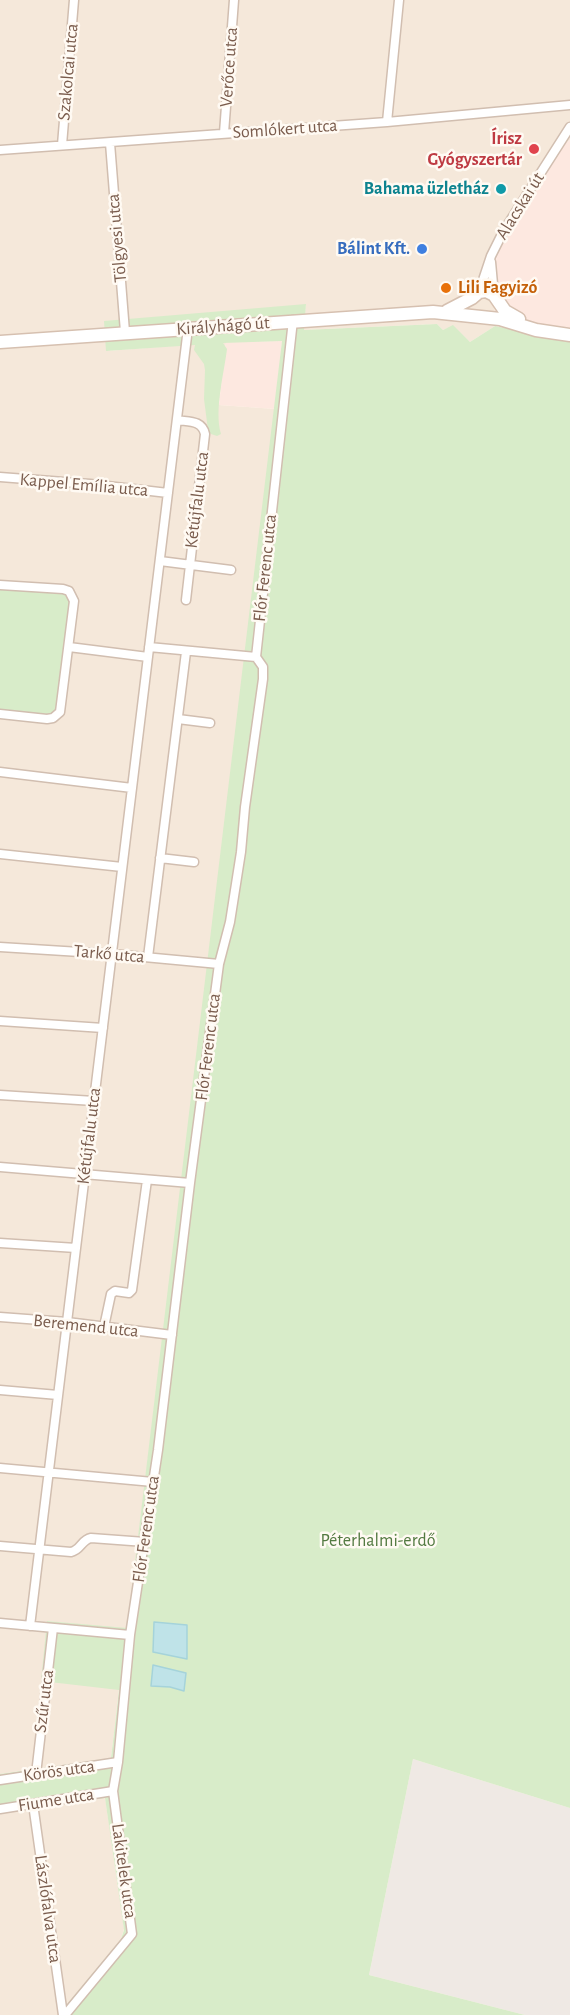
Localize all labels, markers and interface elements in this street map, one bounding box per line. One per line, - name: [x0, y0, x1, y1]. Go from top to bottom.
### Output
- street label: Szakolcai utca: [53, 22, 83, 122]
- street label: Verőce utca: [215, 26, 243, 108]
- street label: Somlókert utca: [232, 115, 338, 143]
- place label: Írisz Gyógyszertár: [428, 128, 522, 170]
- marker: Írisz Gyógyszertár: [527, 142, 541, 156]
- street label: Alacskai út: [491, 168, 549, 244]
- place label: Bahama üzletház: [364, 178, 489, 200]
- marker: Bahama üzletház: [494, 182, 508, 196]
- street label: Tölgyesi utca: [102, 193, 132, 283]
- place label: Bálint Kft.: [337, 238, 410, 260]
- marker: Bálint Kft.: [415, 242, 429, 256]
- place label: Lili Fagyizó: [458, 277, 537, 299]
- marker: Lili Fagyizó: [439, 281, 453, 295]
- street label: Királyhágó út: [176, 312, 270, 340]
- street label: Kétújfalu utca: [180, 450, 214, 550]
- street label: Kappel Emília utca: [19, 469, 149, 501]
- street label: Flór Ferenc utca: [249, 513, 281, 623]
- street label: Tarkő utca: [73, 940, 145, 968]
- street label: Flór Ferenc utca: [191, 992, 225, 1102]
- street label: Kétújfalu utca: [72, 1086, 106, 1186]
- street label: Beremend utca: [32, 1310, 140, 1342]
- street label: Flór Ferenc utca: [128, 1474, 164, 1584]
- park label: Péterhalmi-erdő: [320, 1530, 436, 1552]
- street label: Szűr utca: [29, 1668, 59, 1734]
- street label: Körös utca: [22, 1755, 96, 1787]
- street label: Fiume utca: [16, 1783, 96, 1817]
- street label: Lakitelek utca: [107, 1822, 141, 1920]
- street label: Lászlófalva utca: [30, 1853, 66, 1965]

